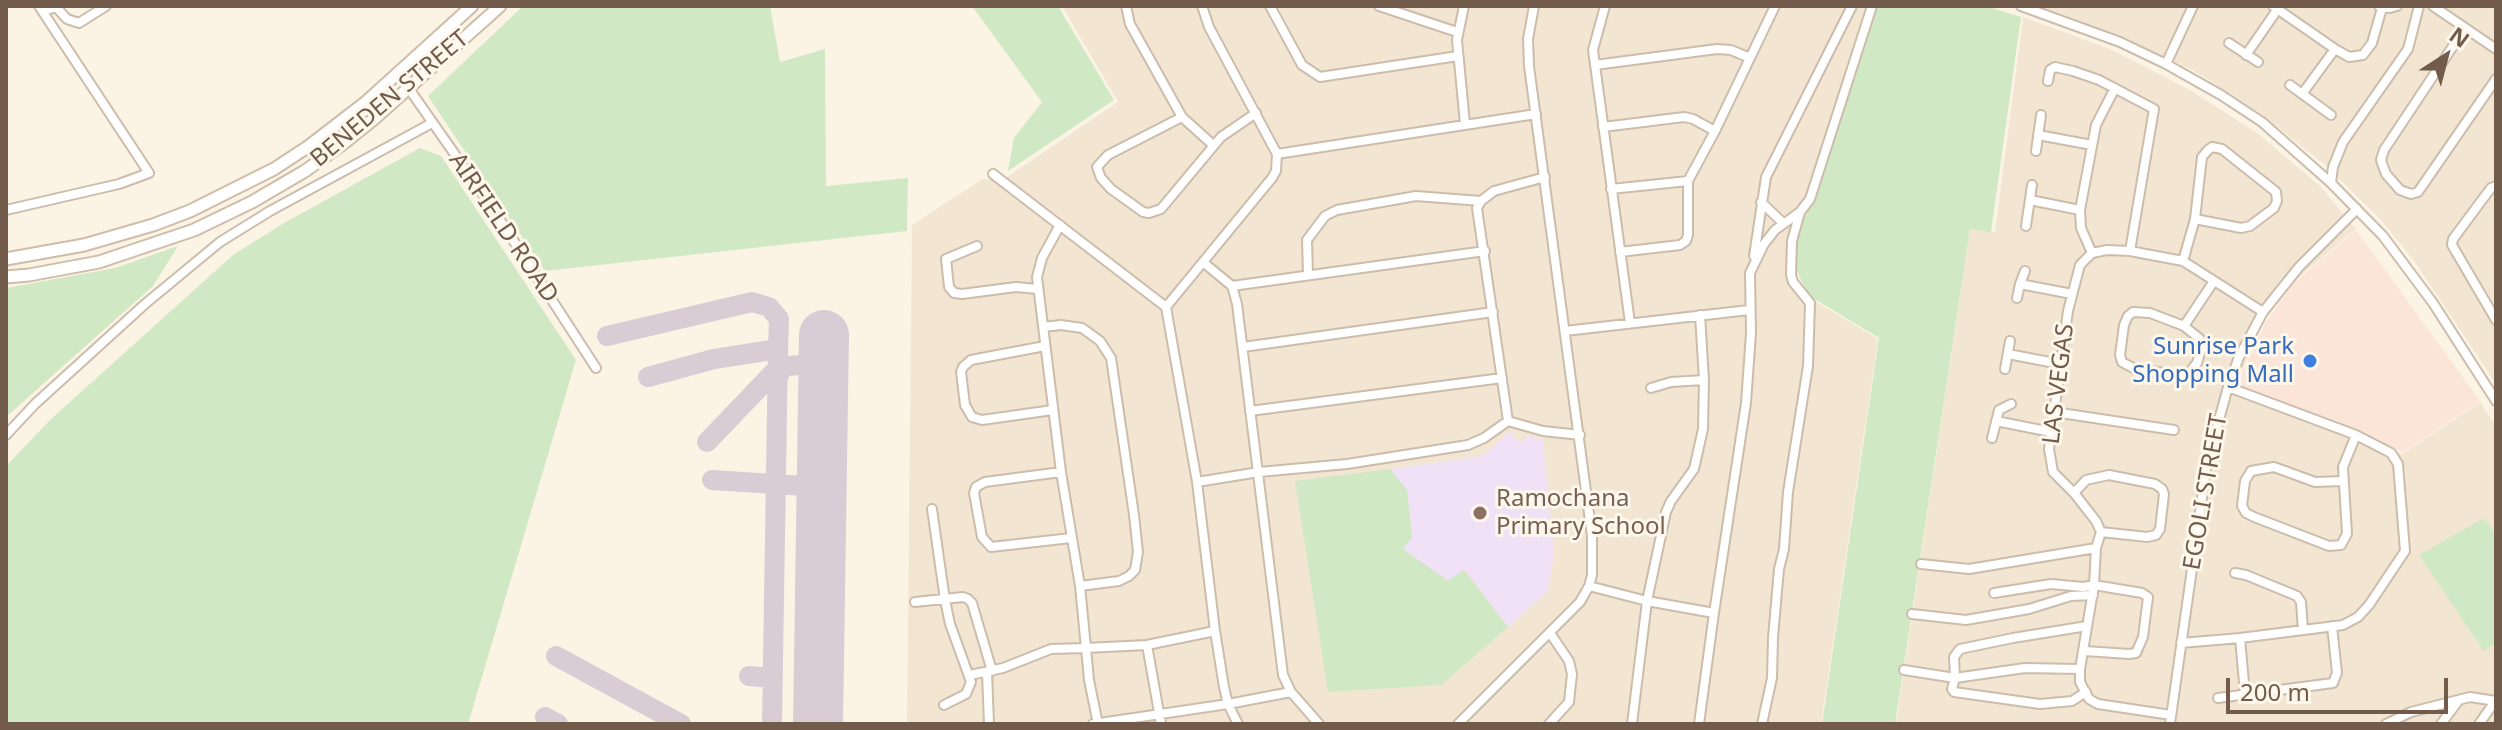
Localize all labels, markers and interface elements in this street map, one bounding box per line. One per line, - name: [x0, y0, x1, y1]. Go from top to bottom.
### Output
- north arrow: [2406, 16, 2486, 96]
- text: N: [2444, 19, 2476, 54]
- street label: BENEDEN STREET: [305, 25, 475, 173]
- street label: AIRFIELD ROAD: [442, 148, 564, 308]
- street label: LAS VEGAS: [2037, 322, 2081, 446]
- place label: Sunrise Park Shopping Mall: [2132, 333, 2294, 389]
- marker: Sunrise Park Shopping Mall: [2301, 352, 2319, 370]
- street label: EGOLI STREET: [2178, 412, 2234, 572]
- place label: Ramochana Primary School: [1496, 485, 1666, 541]
- marker: Ramochana Primary School: [1471, 504, 1489, 522]
- scale bar: [2230, 662, 2452, 712]
- text: 200 m: [2240, 675, 2310, 708]

